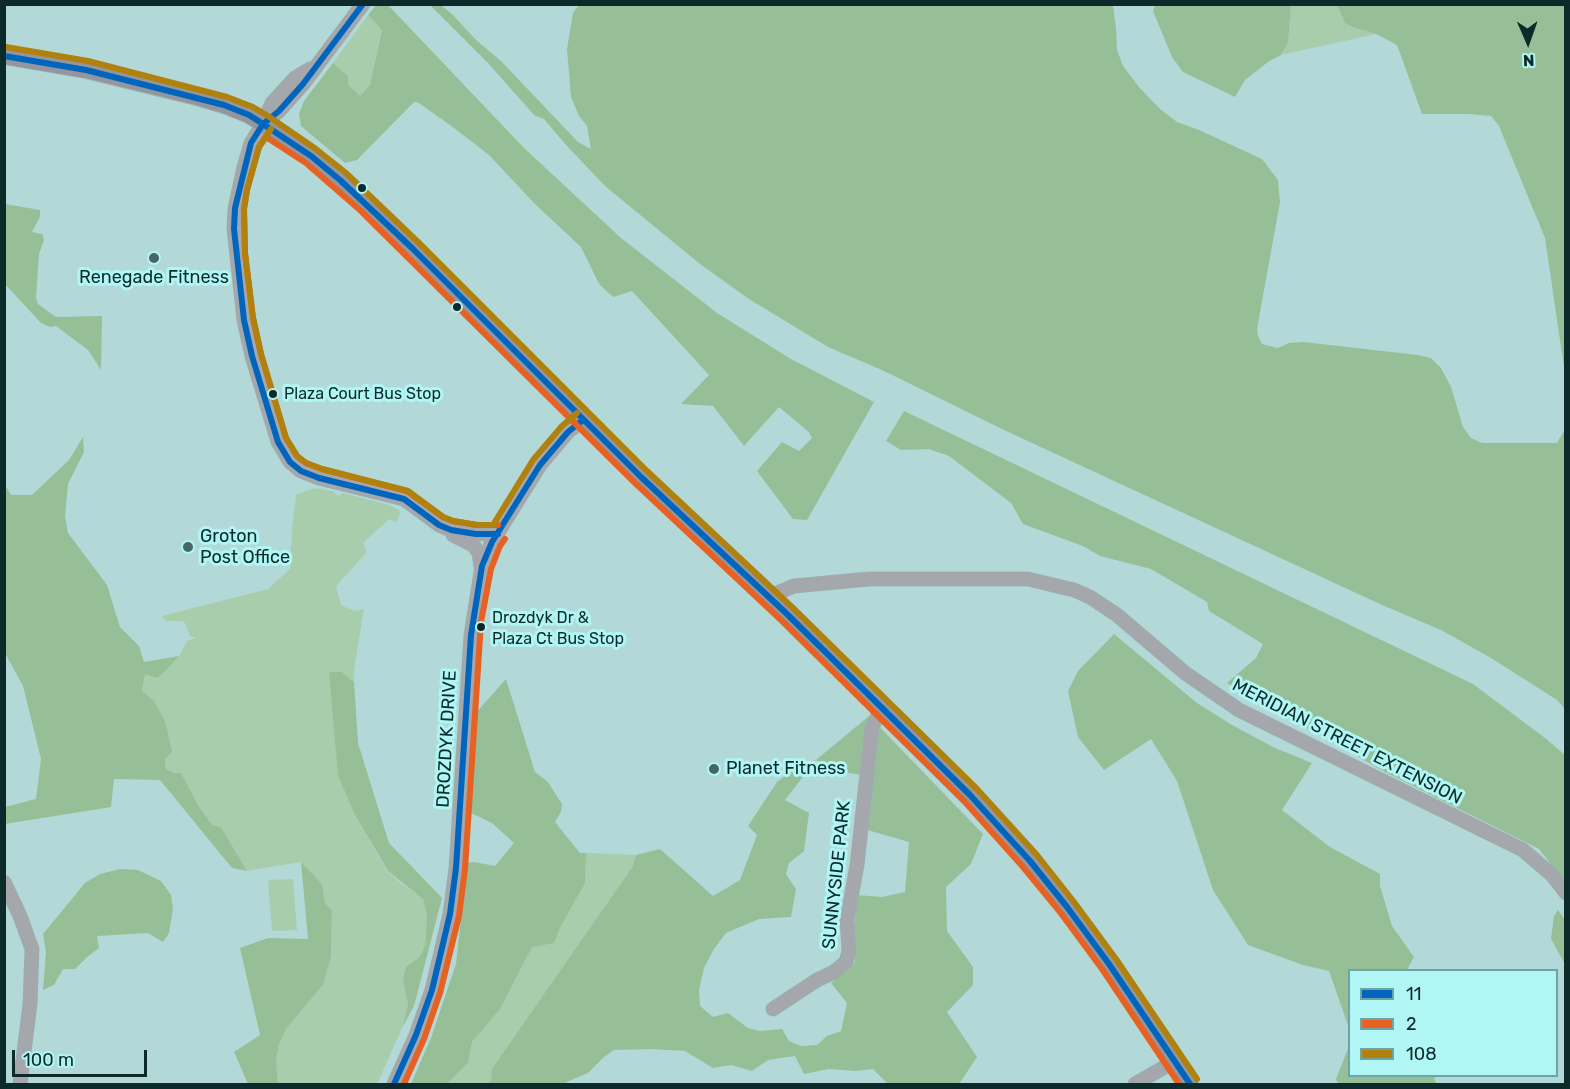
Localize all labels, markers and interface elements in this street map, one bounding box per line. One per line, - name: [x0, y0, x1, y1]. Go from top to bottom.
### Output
- north arrow: [1498, 12, 1558, 72]
- text: N: [1523, 51, 1535, 70]
- unlabelled marker: [356, 182, 368, 194]
- marker: Renegade Fitness: [147, 251, 161, 265]
- place label: Renegade Fitness: [79, 267, 229, 289]
- unlabelled marker: [451, 301, 463, 313]
- place label: Plaza Court Bus Stop: [284, 384, 441, 404]
- marker: Plaza Court Bus Stop: [267, 388, 279, 400]
- place label: Groton Post Office: [200, 526, 290, 568]
- marker: Groton Post Office: [181, 540, 195, 554]
- place label: Drozdyk Dr & Plaza Ct Bus Stop: [492, 608, 624, 646]
- marker: Drozdyk Dr & Plaza Ct Bus Stop: [475, 621, 487, 633]
- street label: DROZDYK DRIVE: [433, 670, 461, 808]
- street label: MERIDIAN STREET EXTENSION: [1228, 674, 1466, 810]
- place label: Planet Fitness: [726, 758, 845, 780]
- marker: Planet Fitness: [707, 762, 721, 776]
- street label: SUNNYSIDE PARK: [818, 800, 856, 950]
- legend: [1348, 969, 1558, 1077]
- text: 11: [1406, 983, 1421, 1005]
- text: 2: [1406, 1013, 1417, 1035]
- scale bar: [15, 1038, 150, 1076]
- text: 108: [1406, 1043, 1437, 1065]
- text: 100 m: [23, 1049, 74, 1071]

